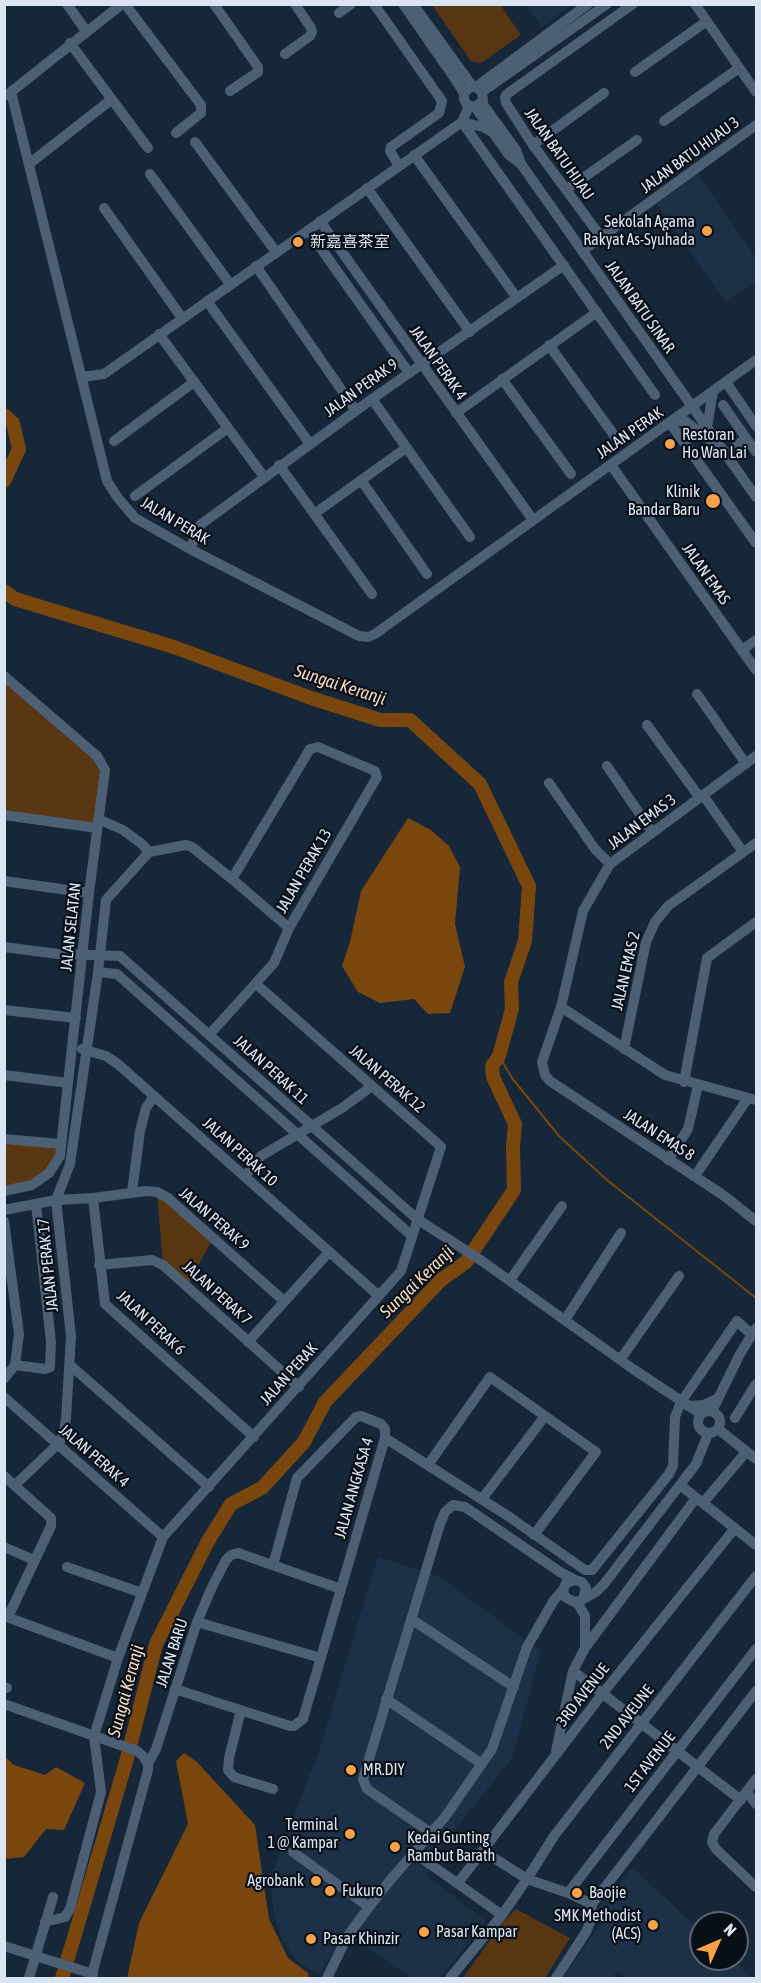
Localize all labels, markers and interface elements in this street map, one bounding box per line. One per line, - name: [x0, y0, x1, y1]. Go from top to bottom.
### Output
- street label: JALAN BATU HIJAU: [520, 104, 598, 204]
- street label: JALAN BATU HIJAU 3: [637, 113, 743, 197]
- place label: Sekolah Agama Rakyat As-Syuhada: [583, 212, 695, 250]
- marker: Sekolah Agama Rakyat As-Syuhada: [700, 224, 714, 238]
- place label: 新嘉喜茶室: [310, 232, 390, 252]
- marker: 新嘉喜茶室: [291, 235, 305, 249]
- street label: JALAN BATU SINAR: [601, 257, 679, 357]
- street label: JALAN PERAK 4: [405, 322, 471, 404]
- street label: JALAN PERAK 9: [320, 355, 402, 421]
- street label: JALAN PERAK: [593, 403, 667, 463]
- place label: Restoran Ho Wan Lai: [682, 425, 747, 463]
- marker: Restoran Ho Wan Lai: [663, 437, 677, 451]
- place label: Klinik Bandar Baru: [628, 482, 700, 520]
- marker: Klinik Bandar Baru: [704, 492, 722, 510]
- street label: JALAN PERAK: [137, 493, 213, 549]
- street label: JALAN EMAS: [678, 540, 734, 608]
- water label: Sungai Keranji: [292, 660, 388, 710]
- street label: JALAN EMAS 3: [604, 790, 680, 854]
- street label: JALAN PERAK 13: [272, 825, 336, 917]
- street label: JALAN SELATAN: [57, 882, 85, 972]
- street label: JALAN EMAS 2: [608, 930, 644, 1012]
- street label: JALAN PERAK 11: [230, 1031, 312, 1109]
- street label: JALAN PERAK 12: [345, 1041, 429, 1117]
- street label: JALAN EMAS 8: [620, 1105, 698, 1165]
- street label: JALAN PERAK 10: [199, 1113, 281, 1191]
- street label: JALAN PERAK 9: [175, 1183, 253, 1255]
- street label: JALAN PERAK 17: [34, 1217, 62, 1313]
- water label: Sungai Keranji: [375, 1241, 459, 1323]
- street label: JALAN PERAK 7: [178, 1257, 256, 1329]
- street label: JALAN PERAK 6: [113, 1286, 189, 1360]
- street label: JALAN PERAK: [256, 1339, 322, 1409]
- street label: JALAN PERAK 4: [55, 1420, 133, 1492]
- street label: JALAN ANGKASA 4: [330, 1435, 378, 1541]
- street label: JALAN BARU: [152, 1616, 192, 1690]
- water label: Sungai Keranji: [103, 1642, 149, 1740]
- street label: 3RD AVENUE: [552, 1660, 614, 1730]
- street label: 2ND AVEUNE: [596, 1681, 658, 1753]
- street label: 1ST AVENUE: [620, 1728, 680, 1796]
- place label: MR.DIY: [363, 1760, 405, 1780]
- marker: MR.DIY: [344, 1763, 358, 1777]
- place label: Terminal 1 @ Kampar: [267, 1815, 338, 1853]
- marker: Terminal 1 @ Kampar: [343, 1827, 357, 1841]
- place label: Kedai Gunting Rambut Barath: [407, 1828, 495, 1866]
- marker: Kedai Gunting Rambut Barath: [388, 1840, 402, 1854]
- place label: Agrobank: [247, 1871, 304, 1891]
- marker: Agrobank: [309, 1874, 323, 1888]
- place label: Fukuro: [342, 1881, 383, 1901]
- place label: Baojie: [589, 1883, 626, 1903]
- marker: Fukuro: [323, 1884, 337, 1898]
- marker: Baojie: [570, 1886, 584, 1900]
- place label: SMK Methodist (ACS): [554, 1906, 641, 1944]
- north arrow: [689, 1911, 749, 1971]
- marker: SMK Methodist (ACS): [646, 1918, 660, 1932]
- text: N: [721, 1920, 740, 1939]
- place label: Pasar Kampar: [436, 1922, 517, 1942]
- marker: Pasar Kampar: [417, 1925, 431, 1939]
- place label: Pasar Khinzir: [323, 1929, 399, 1949]
- marker: Pasar Khinzir: [304, 1932, 318, 1946]

